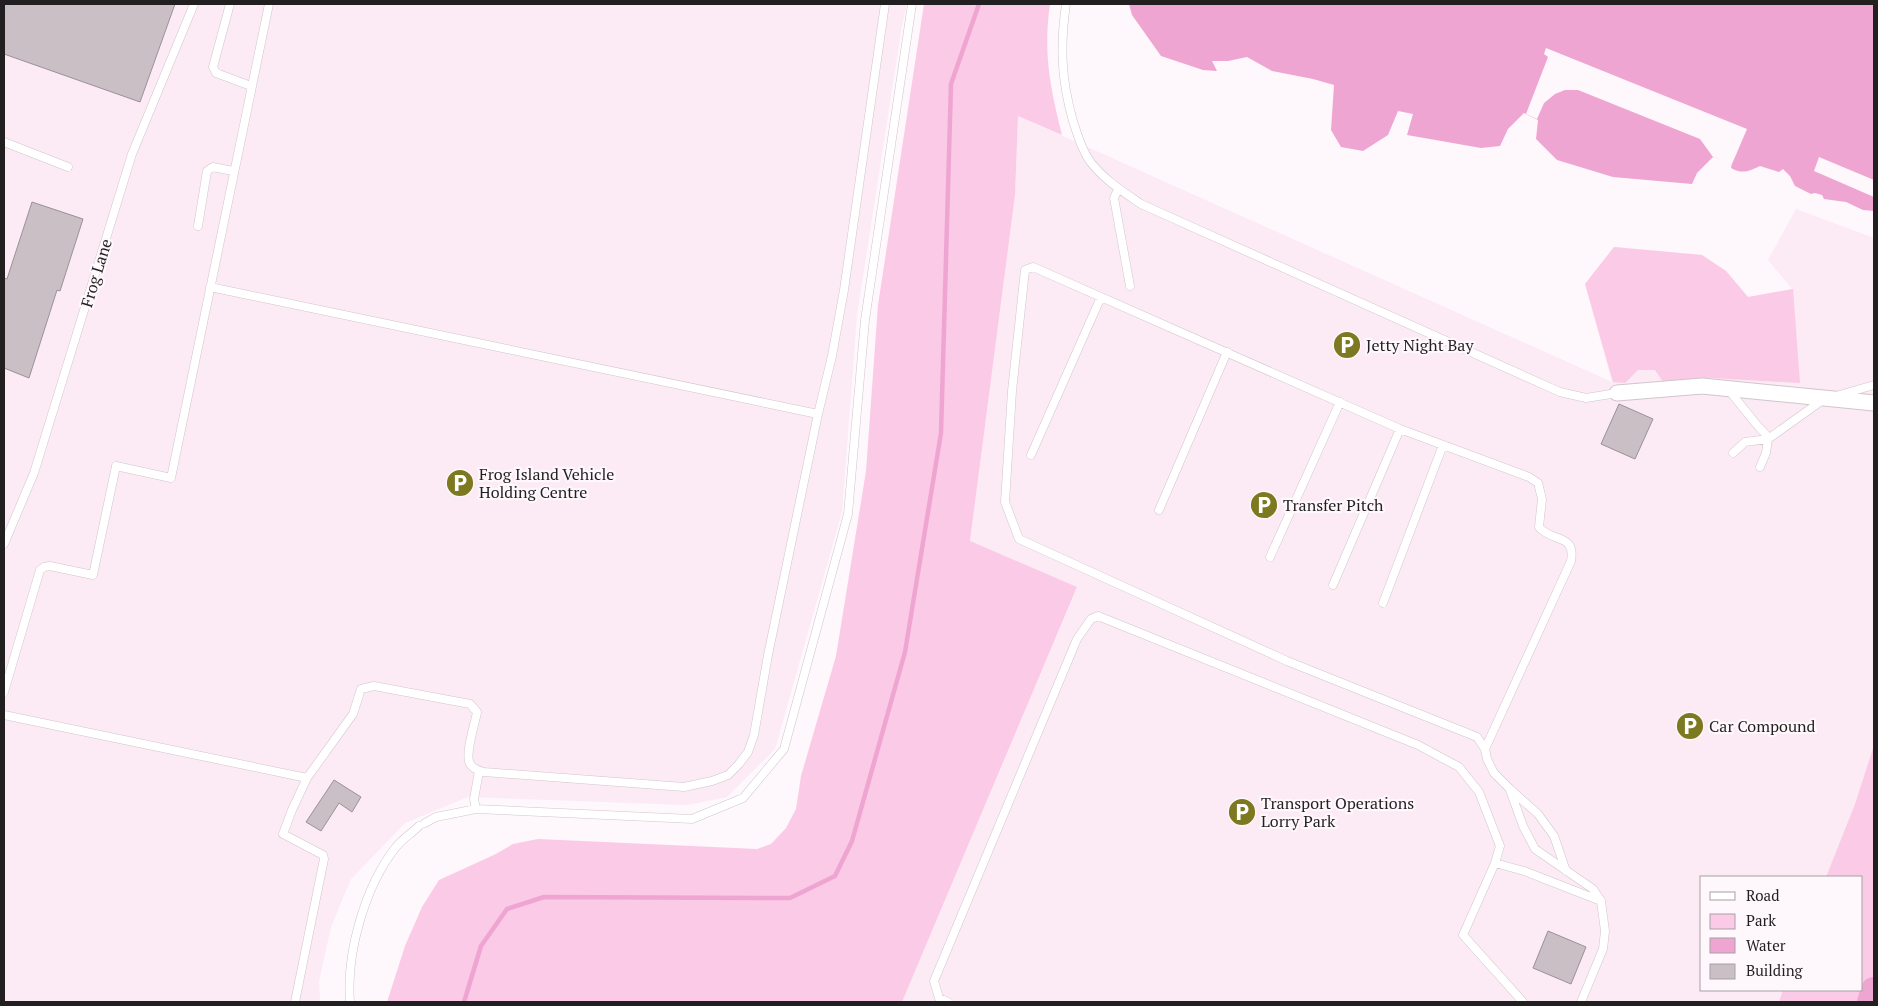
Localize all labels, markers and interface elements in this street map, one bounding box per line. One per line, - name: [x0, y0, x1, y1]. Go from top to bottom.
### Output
- street label: Frog Lane: [75, 236, 117, 310]
- parking icon: Jetty Night Bay: [1332, 330, 1362, 360]
- place label: Jetty Night Bay: [1366, 334, 1474, 356]
- place label: Frog Island Vehicle Holding Centre: [479, 463, 614, 503]
- parking icon: Frog Island Vehicle Holding Centre: [445, 468, 475, 498]
- parking icon: Transfer Pitch: [1249, 490, 1279, 520]
- place label: Transfer Pitch: [1283, 494, 1384, 516]
- parking icon: Car Compound: [1675, 711, 1705, 741]
- place label: Car Compound: [1709, 715, 1816, 737]
- place label: Transport Operations Lorry Park: [1261, 792, 1414, 832]
- parking icon: Transport Operations Lorry Park: [1227, 797, 1257, 827]
- legend: [1700, 876, 1863, 991]
- text: Road: [1746, 885, 1779, 905]
- text: Park: [1746, 910, 1776, 930]
- text: Water: [1746, 935, 1786, 955]
- text: Building: [1746, 960, 1804, 980]

